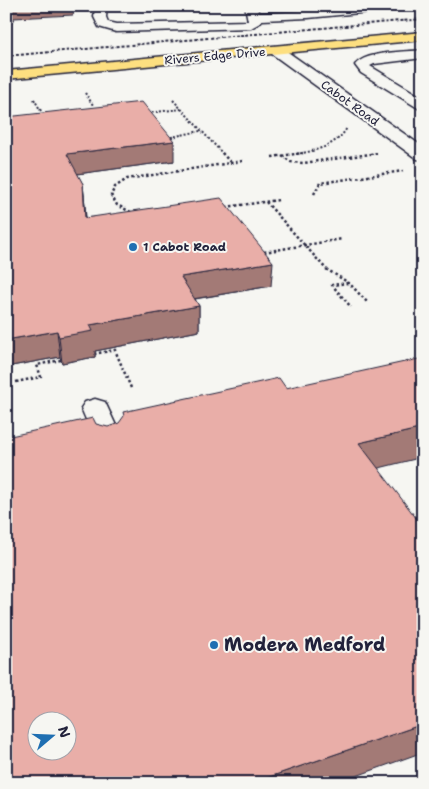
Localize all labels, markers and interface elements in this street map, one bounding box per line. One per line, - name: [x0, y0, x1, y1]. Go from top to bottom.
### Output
- street label: Rivers Edge Drive: [164, 44, 267, 68]
- street label: Cabot Road: [318, 76, 383, 130]
- place label: 1 Cabot Road: [143, 239, 226, 255]
- marker: 1 Cabot Road: [127, 241, 139, 253]
- place label: Modera Medford: [224, 633, 386, 657]
- marker: Modera Medford: [208, 639, 220, 651]
- north arrow: [28, 712, 78, 762]
- text: N: [54, 724, 75, 740]

